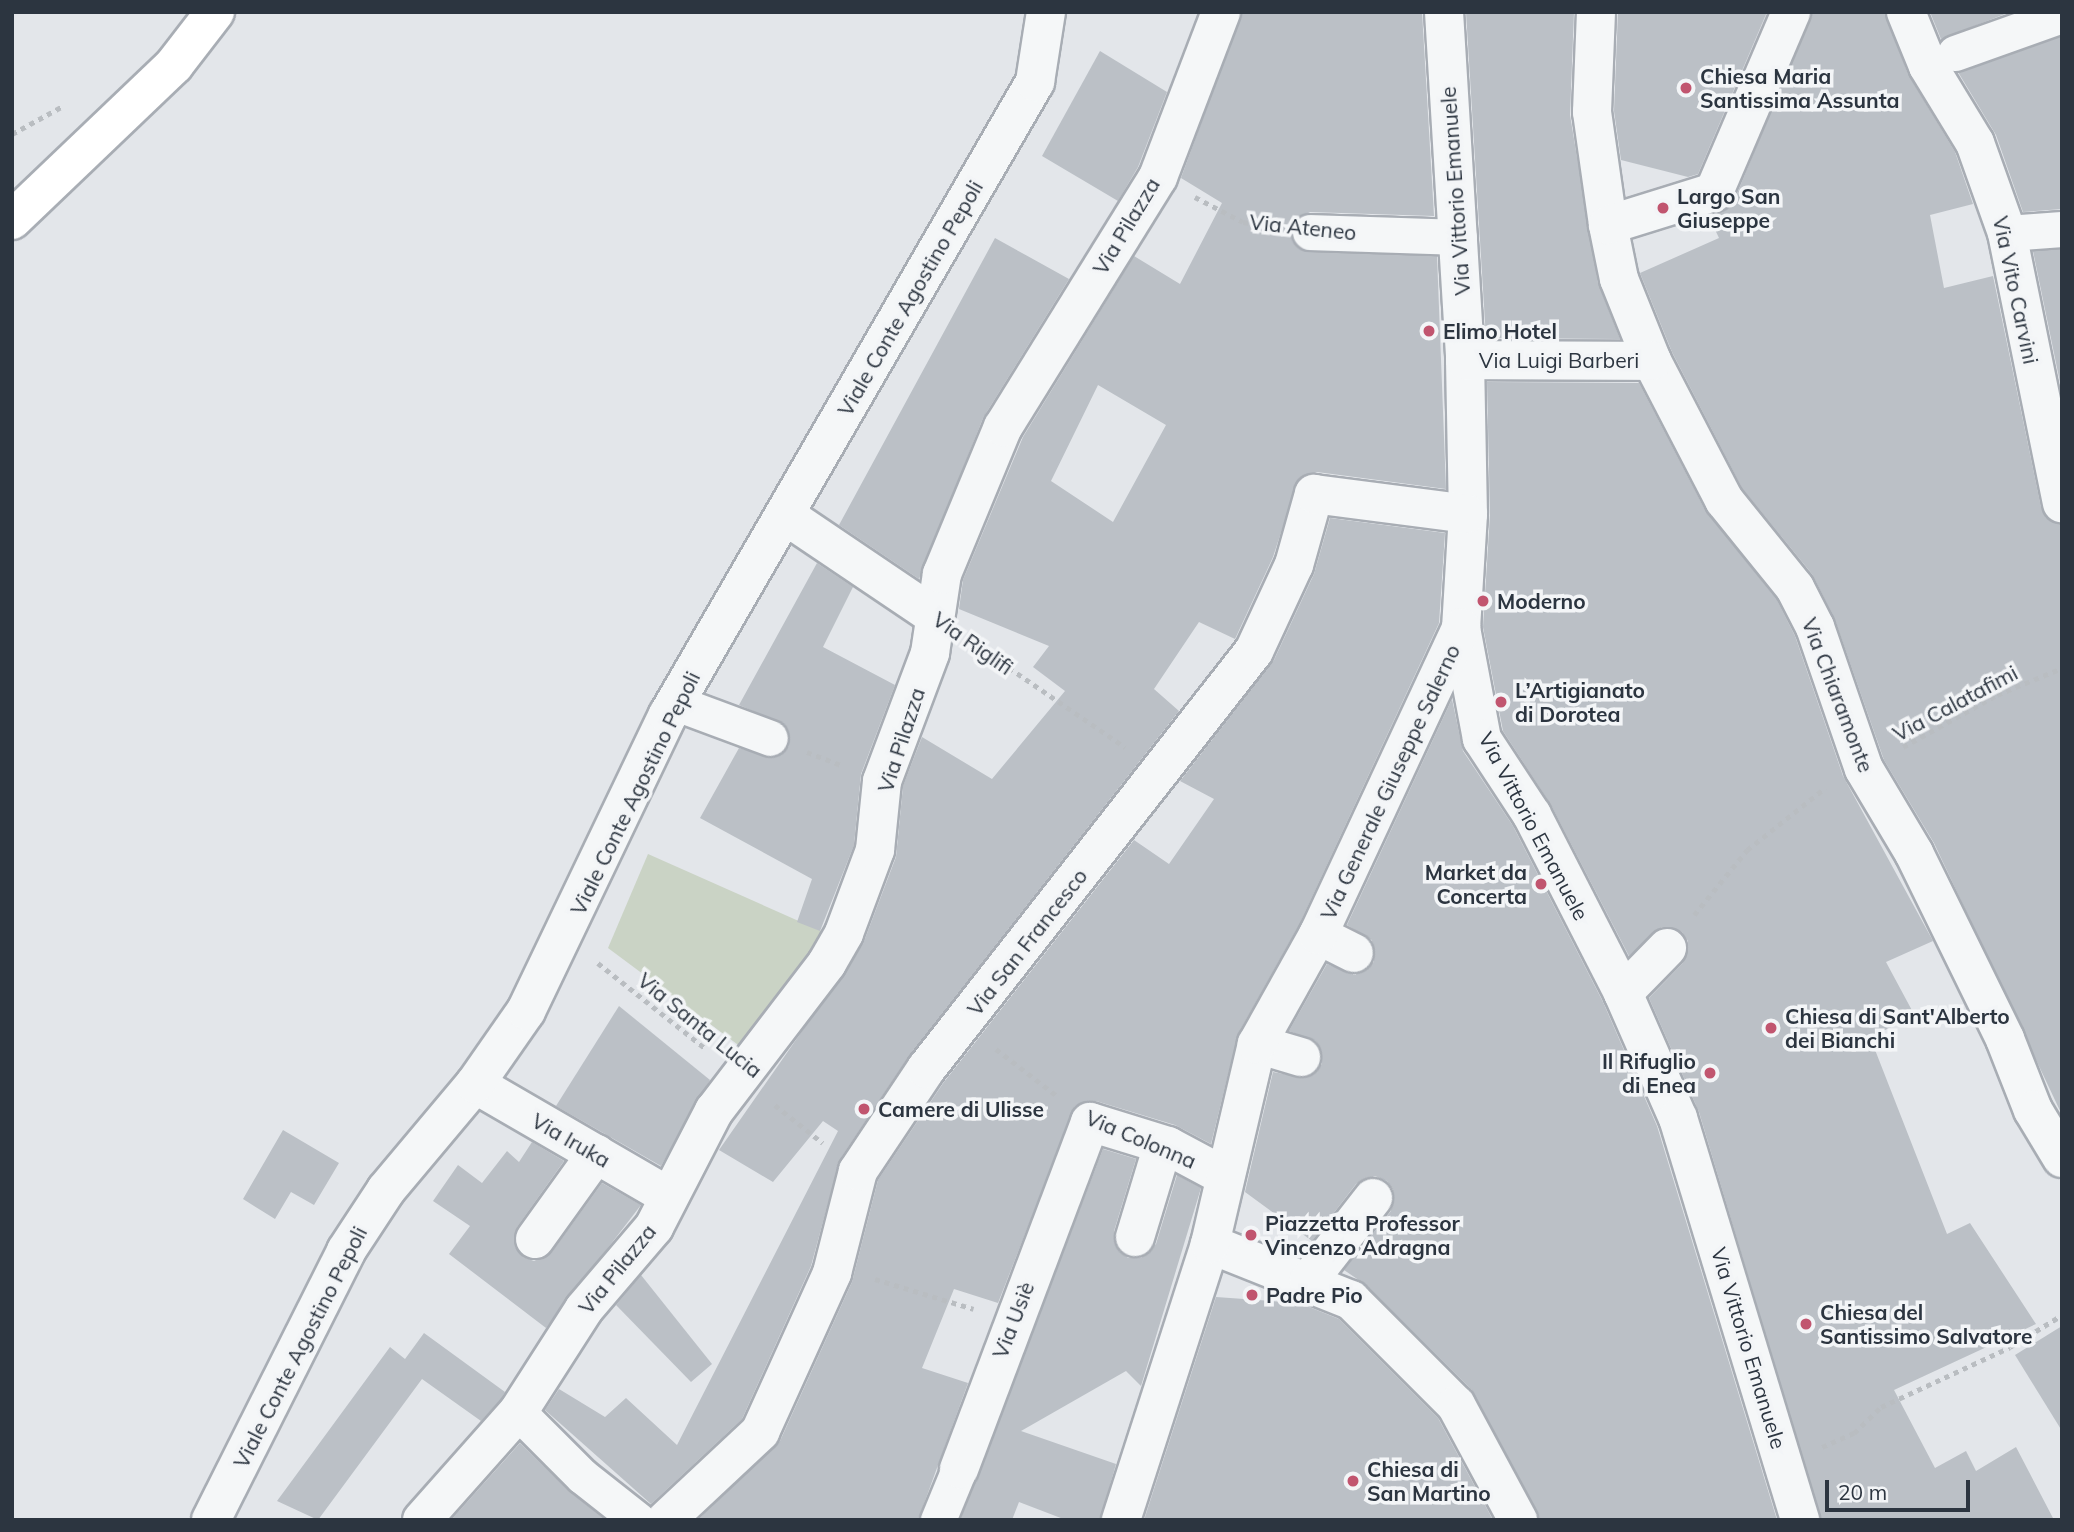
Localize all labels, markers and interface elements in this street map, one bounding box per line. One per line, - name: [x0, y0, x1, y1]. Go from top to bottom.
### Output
- place label: Chiesa Maria Santissima Assunta: [1700, 63, 1900, 113]
- marker: Chiesa Maria Santissima Assunta: [1678, 80, 1694, 96]
- street label: Via Vittorio Emanuele: [1435, 86, 1475, 296]
- street label: Via Pilazza: [1087, 173, 1165, 279]
- street label: Viale Conte Agostino Pepoli: [832, 176, 988, 420]
- place label: Largo San Giuseppe: [1677, 183, 1780, 233]
- marker: Largo San Giuseppe: [1655, 200, 1671, 216]
- street label: Via Ateneo: [1248, 209, 1358, 245]
- street label: Via Vito Carvini: [1988, 214, 2044, 366]
- place label: Elimo Hotel: [1443, 318, 1557, 344]
- marker: Elimo Hotel: [1421, 323, 1437, 339]
- street label: Via Luigi Barberi: [1479, 347, 1639, 373]
- place label: Moderno: [1497, 588, 1586, 614]
- marker: Moderno: [1475, 593, 1491, 609]
- street label: Via Riglifi: [928, 606, 1018, 680]
- street label: Via Chiaramonte: [1797, 614, 1879, 776]
- street label: Via Generale Giuseppe Salerno: [1315, 640, 1465, 924]
- street label: Via Calatafimi: [1888, 660, 2022, 746]
- street label: Viale Conte Agostino Pepoli: [565, 667, 705, 919]
- place label: L’Artigianato di Dorotea: [1515, 677, 1645, 727]
- street label: Via Pilazza: [872, 685, 930, 795]
- marker: L’Artigianato di Dorotea: [1493, 694, 1509, 710]
- street label: Via Vittorio Emanuele: [1474, 728, 1594, 924]
- place label: Market da Concerta: [1425, 859, 1527, 909]
- street label: Via San Francesco: [962, 864, 1092, 1020]
- marker: Market da Concerta: [1533, 876, 1549, 892]
- street label: Via Santa Lucia: [633, 967, 767, 1083]
- place label: Chiesa di Sant'Alberto dei Bianchi: [1785, 1003, 2010, 1053]
- marker: Chiesa di Sant'Alberto dei Bianchi: [1763, 1020, 1779, 1036]
- place label: Il Rifuglio di Enea: [1602, 1048, 1696, 1098]
- marker: Il Rifuglio di Enea: [1702, 1065, 1718, 1081]
- place label: Camere di Ulisse: [878, 1096, 1044, 1122]
- marker: Camere di Ulisse: [856, 1101, 872, 1117]
- street label: Via Colonna: [1082, 1104, 1200, 1174]
- street label: Via Iruka: [527, 1108, 615, 1172]
- place label: Piazzetta Professor Vincenzo Adragna: [1265, 1210, 1460, 1260]
- street label: Via Pilazza: [573, 1219, 661, 1319]
- street label: Viale Conte Agostino Pepoli: [228, 1222, 372, 1472]
- marker: Piazzetta Professor Vincenzo Adragna: [1243, 1227, 1259, 1243]
- street label: Via Vittorio Emanuele: [1706, 1244, 1792, 1452]
- street label: Via Usiè: [987, 1278, 1039, 1362]
- place label: Padre Pio: [1266, 1282, 1363, 1308]
- marker: Padre Pio: [1244, 1287, 1260, 1303]
- place label: Chiesa del Santissimo Salvatore: [1820, 1299, 2032, 1349]
- marker: Chiesa del Santissimo Salvatore: [1798, 1316, 1814, 1332]
- place label: Chiesa di San Martino: [1367, 1456, 1491, 1506]
- scale bar: [1829, 1466, 1974, 1510]
- marker: Chiesa di San Martino: [1345, 1473, 1361, 1489]
- text: 20 m: [1838, 1479, 1887, 1505]

